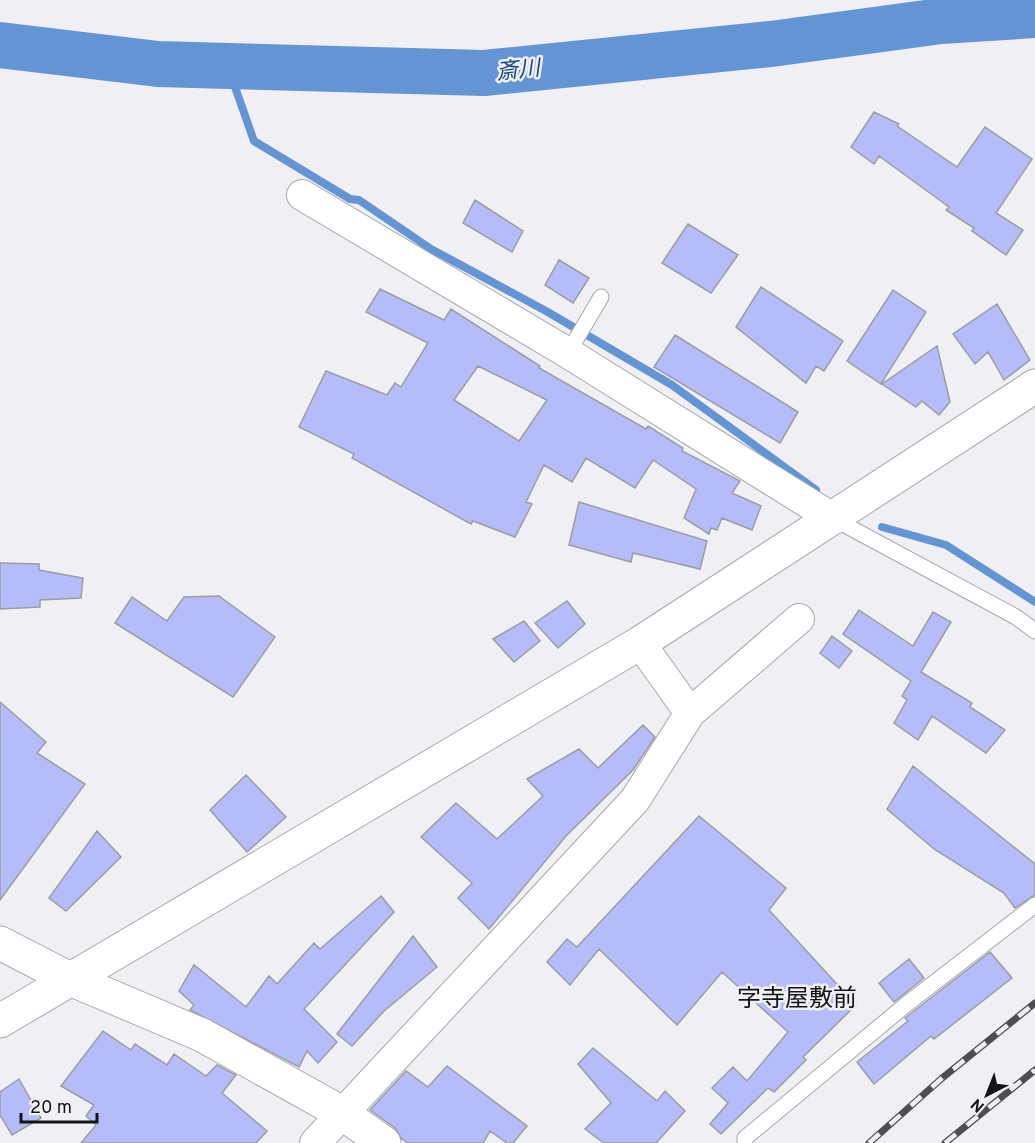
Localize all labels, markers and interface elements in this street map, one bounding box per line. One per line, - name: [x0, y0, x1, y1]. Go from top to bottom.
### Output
- water label: 斎川: [495, 56, 544, 87]
- district label: 字寺屋敷前: [737, 985, 857, 1015]
- north arrow: [957, 1065, 1017, 1125]
- scale bar: [21, 1086, 98, 1124]
- text: N: [967, 1093, 989, 1116]
- text: 20 m: [30, 1097, 72, 1120]

